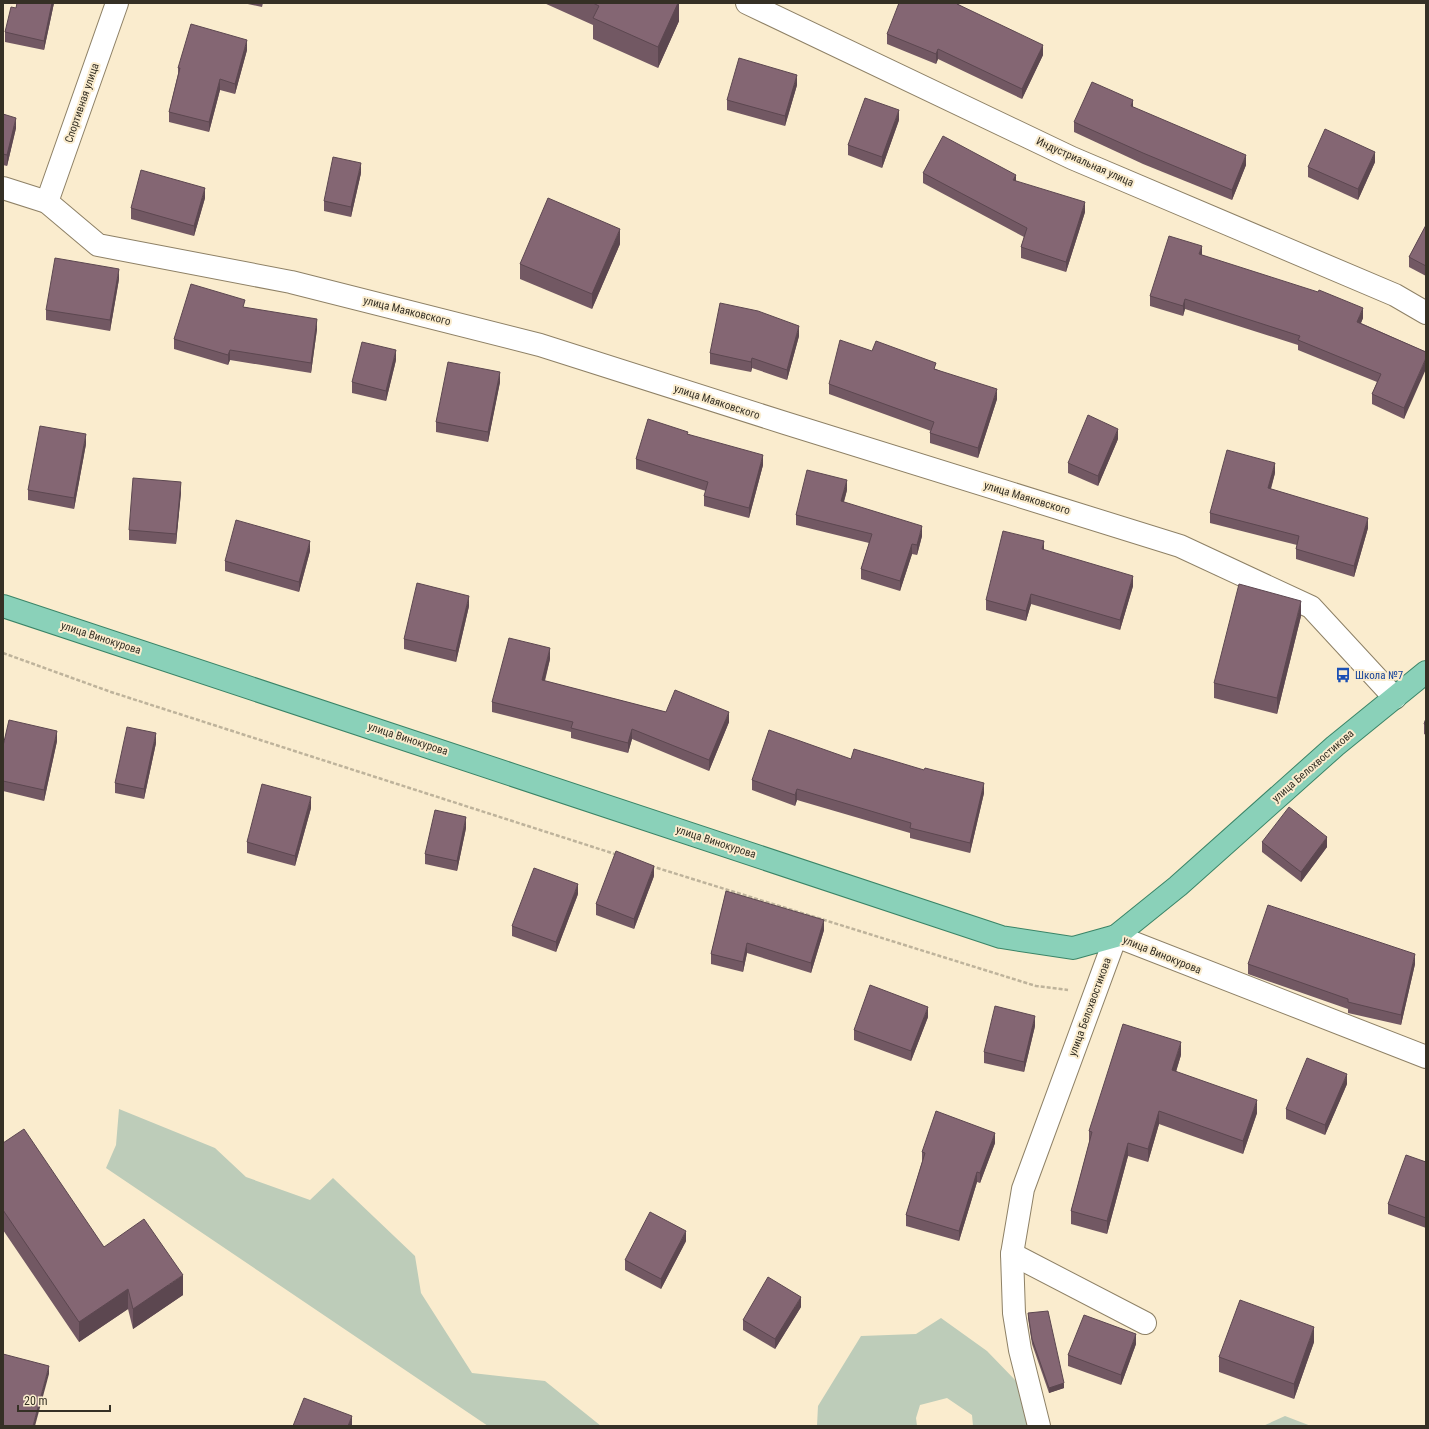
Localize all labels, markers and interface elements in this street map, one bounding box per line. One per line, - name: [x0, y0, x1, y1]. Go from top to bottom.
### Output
- street label: Спортивная улица: [62, 61, 102, 145]
- street label: Индустриальная улица: [1034, 135, 1136, 189]
- street label: улица Маяковского: [362, 294, 452, 328]
- street label: улица Маяковского: [672, 382, 762, 422]
- street label: улица Маяковского: [982, 479, 1072, 517]
- street label: улица Винокурова: [59, 619, 143, 657]
- bus stop icon: Школа №7: [1334, 666, 1352, 684]
- place label: Школа №7: [1355, 669, 1403, 682]
- street label: улица Винокурова: [366, 720, 450, 758]
- street label: улица Белохвостикова: [1269, 727, 1357, 805]
- street label: улица Винокурова: [674, 823, 758, 861]
- street label: улица Винокурова: [1121, 933, 1203, 977]
- street label: улица Белохвостикова: [1066, 956, 1114, 1058]
- scale bar: [18, 1387, 110, 1413]
- text: 20 m: [24, 1394, 48, 1408]

